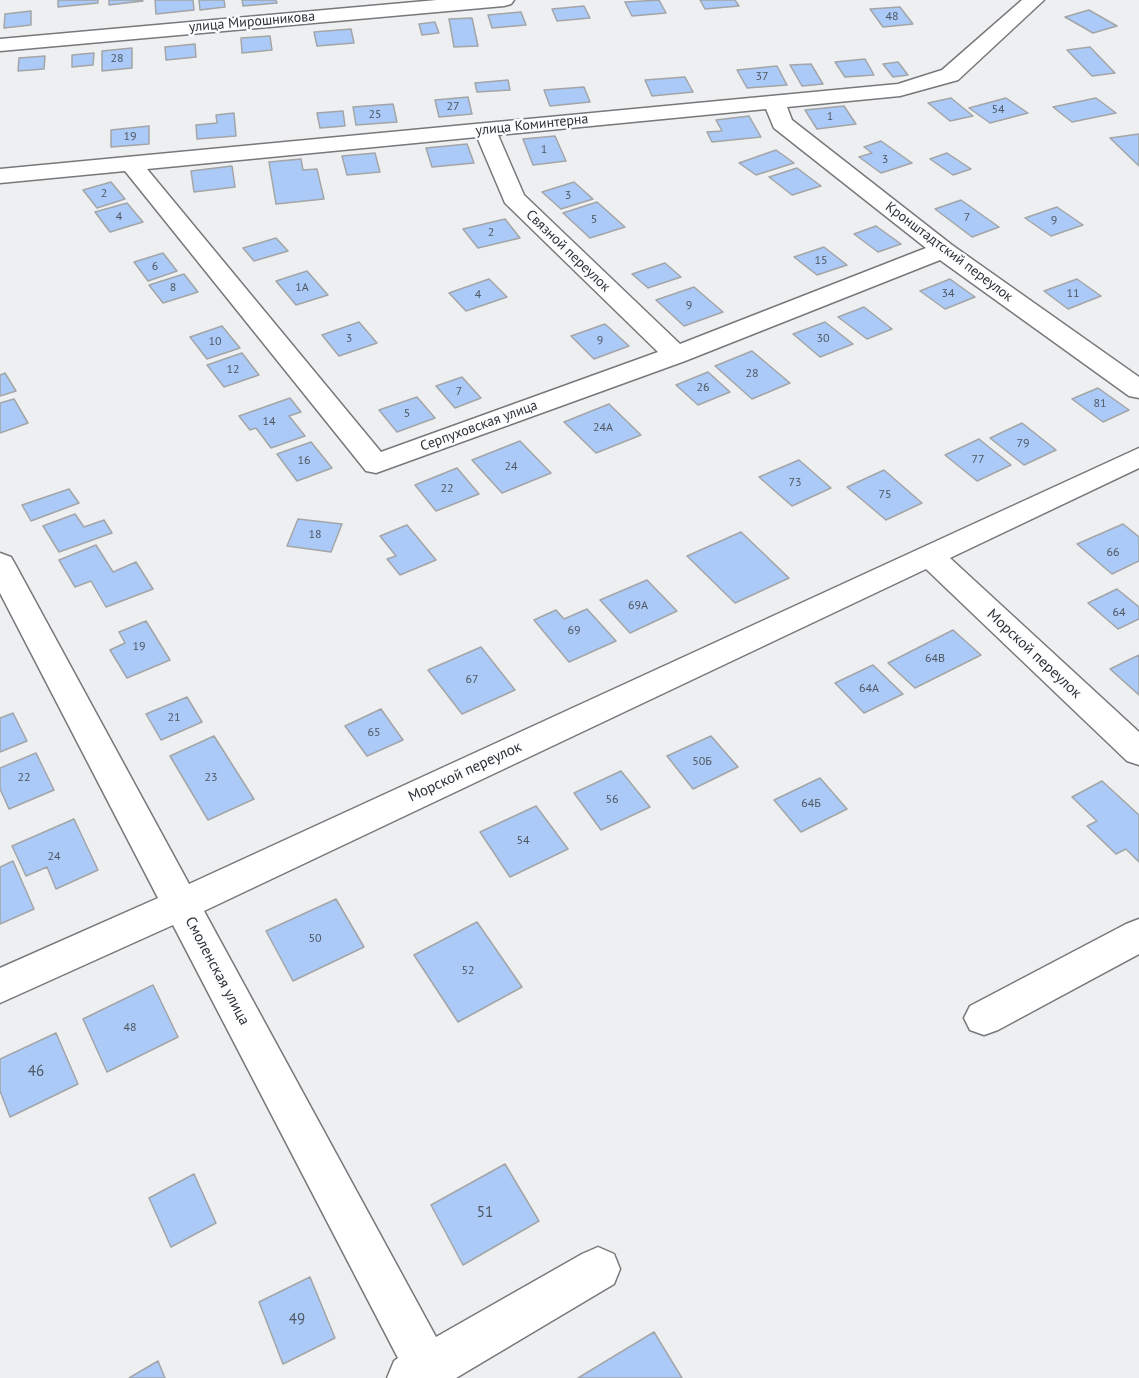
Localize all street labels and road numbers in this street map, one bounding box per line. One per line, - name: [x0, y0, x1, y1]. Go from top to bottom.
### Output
- street label: улица Мирошникова: [188, 8, 316, 36]
- street label: улица Коминтерна: [475, 111, 589, 139]
- street label: Кронштадтский переулок: [882, 198, 1016, 306]
- street label: Связной переулок: [522, 206, 614, 296]
- street label: Серпуховская улица: [418, 397, 540, 455]
- street label: Морской переулок: [983, 606, 1085, 702]
- street label: Морской переулок: [406, 738, 524, 806]
- street label: Смоленская улица: [181, 914, 253, 1028]

